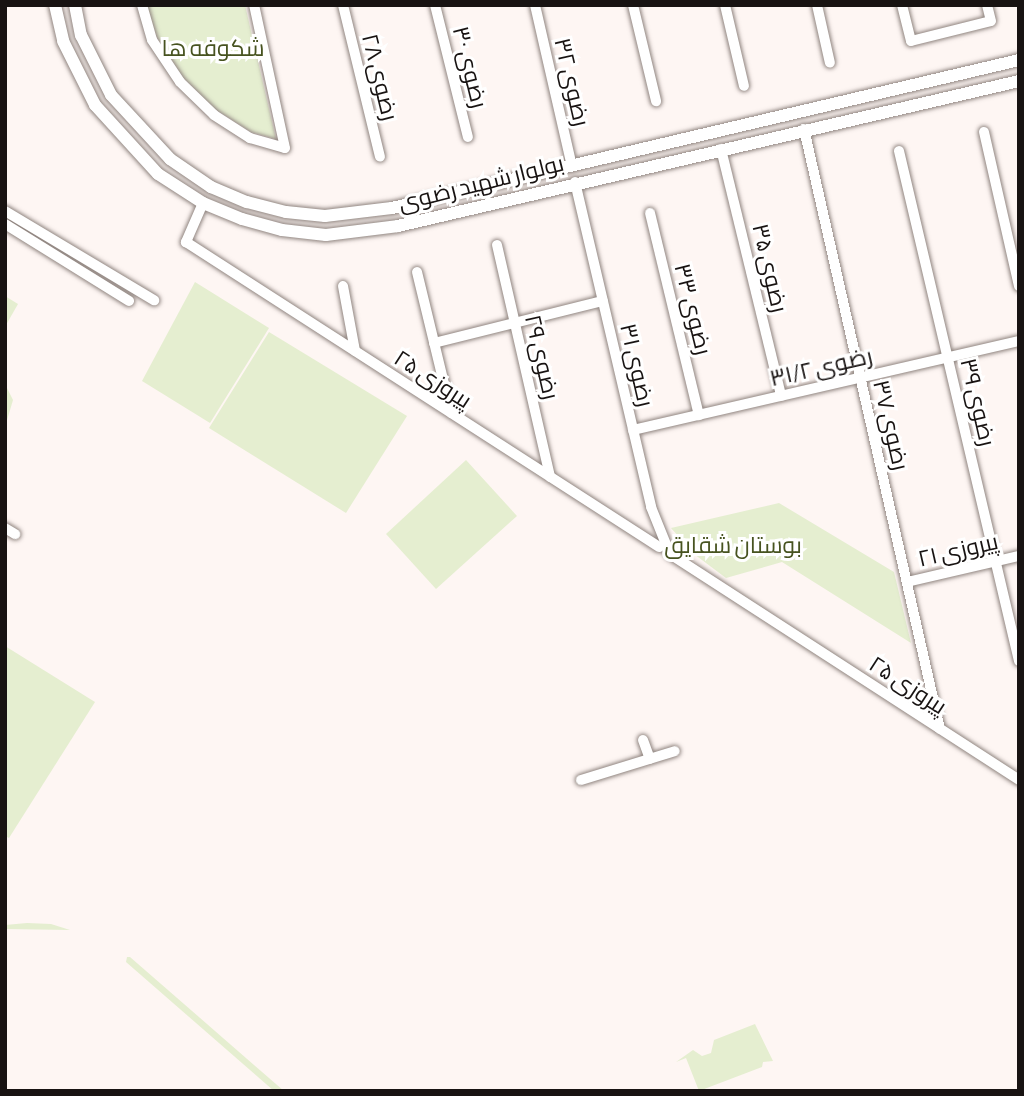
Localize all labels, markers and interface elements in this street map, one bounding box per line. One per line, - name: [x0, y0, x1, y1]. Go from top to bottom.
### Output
- street label: رضوی ۳۰: [447, 23, 493, 111]
- street label: رضوی ۲۸: [356, 31, 404, 123]
- park label: شکوفه ها: [162, 34, 264, 62]
- street label: رضوی ۳۲: [548, 35, 596, 129]
- street label: بولوار شهید رضوی: [395, 149, 567, 217]
- street label: رضوی ۳۵: [746, 221, 794, 315]
- street label: رضوی ۳۳: [668, 261, 718, 357]
- street label: رضوی ۲۹: [519, 312, 565, 402]
- street label: رضوی ۳۱: [614, 321, 660, 409]
- street label: رضوی ۳۱/۲: [767, 342, 875, 392]
- street label: پیروزی ۲۵: [389, 344, 477, 414]
- street label: رضوی ۳۹: [954, 355, 1002, 449]
- street label: رضوی ۳۷: [867, 377, 915, 473]
- street label: پیروزی ۲۱: [915, 527, 1001, 573]
- park label: بوستان شقایق: [664, 531, 802, 559]
- street label: پیروزی ۲۵: [864, 650, 952, 720]

